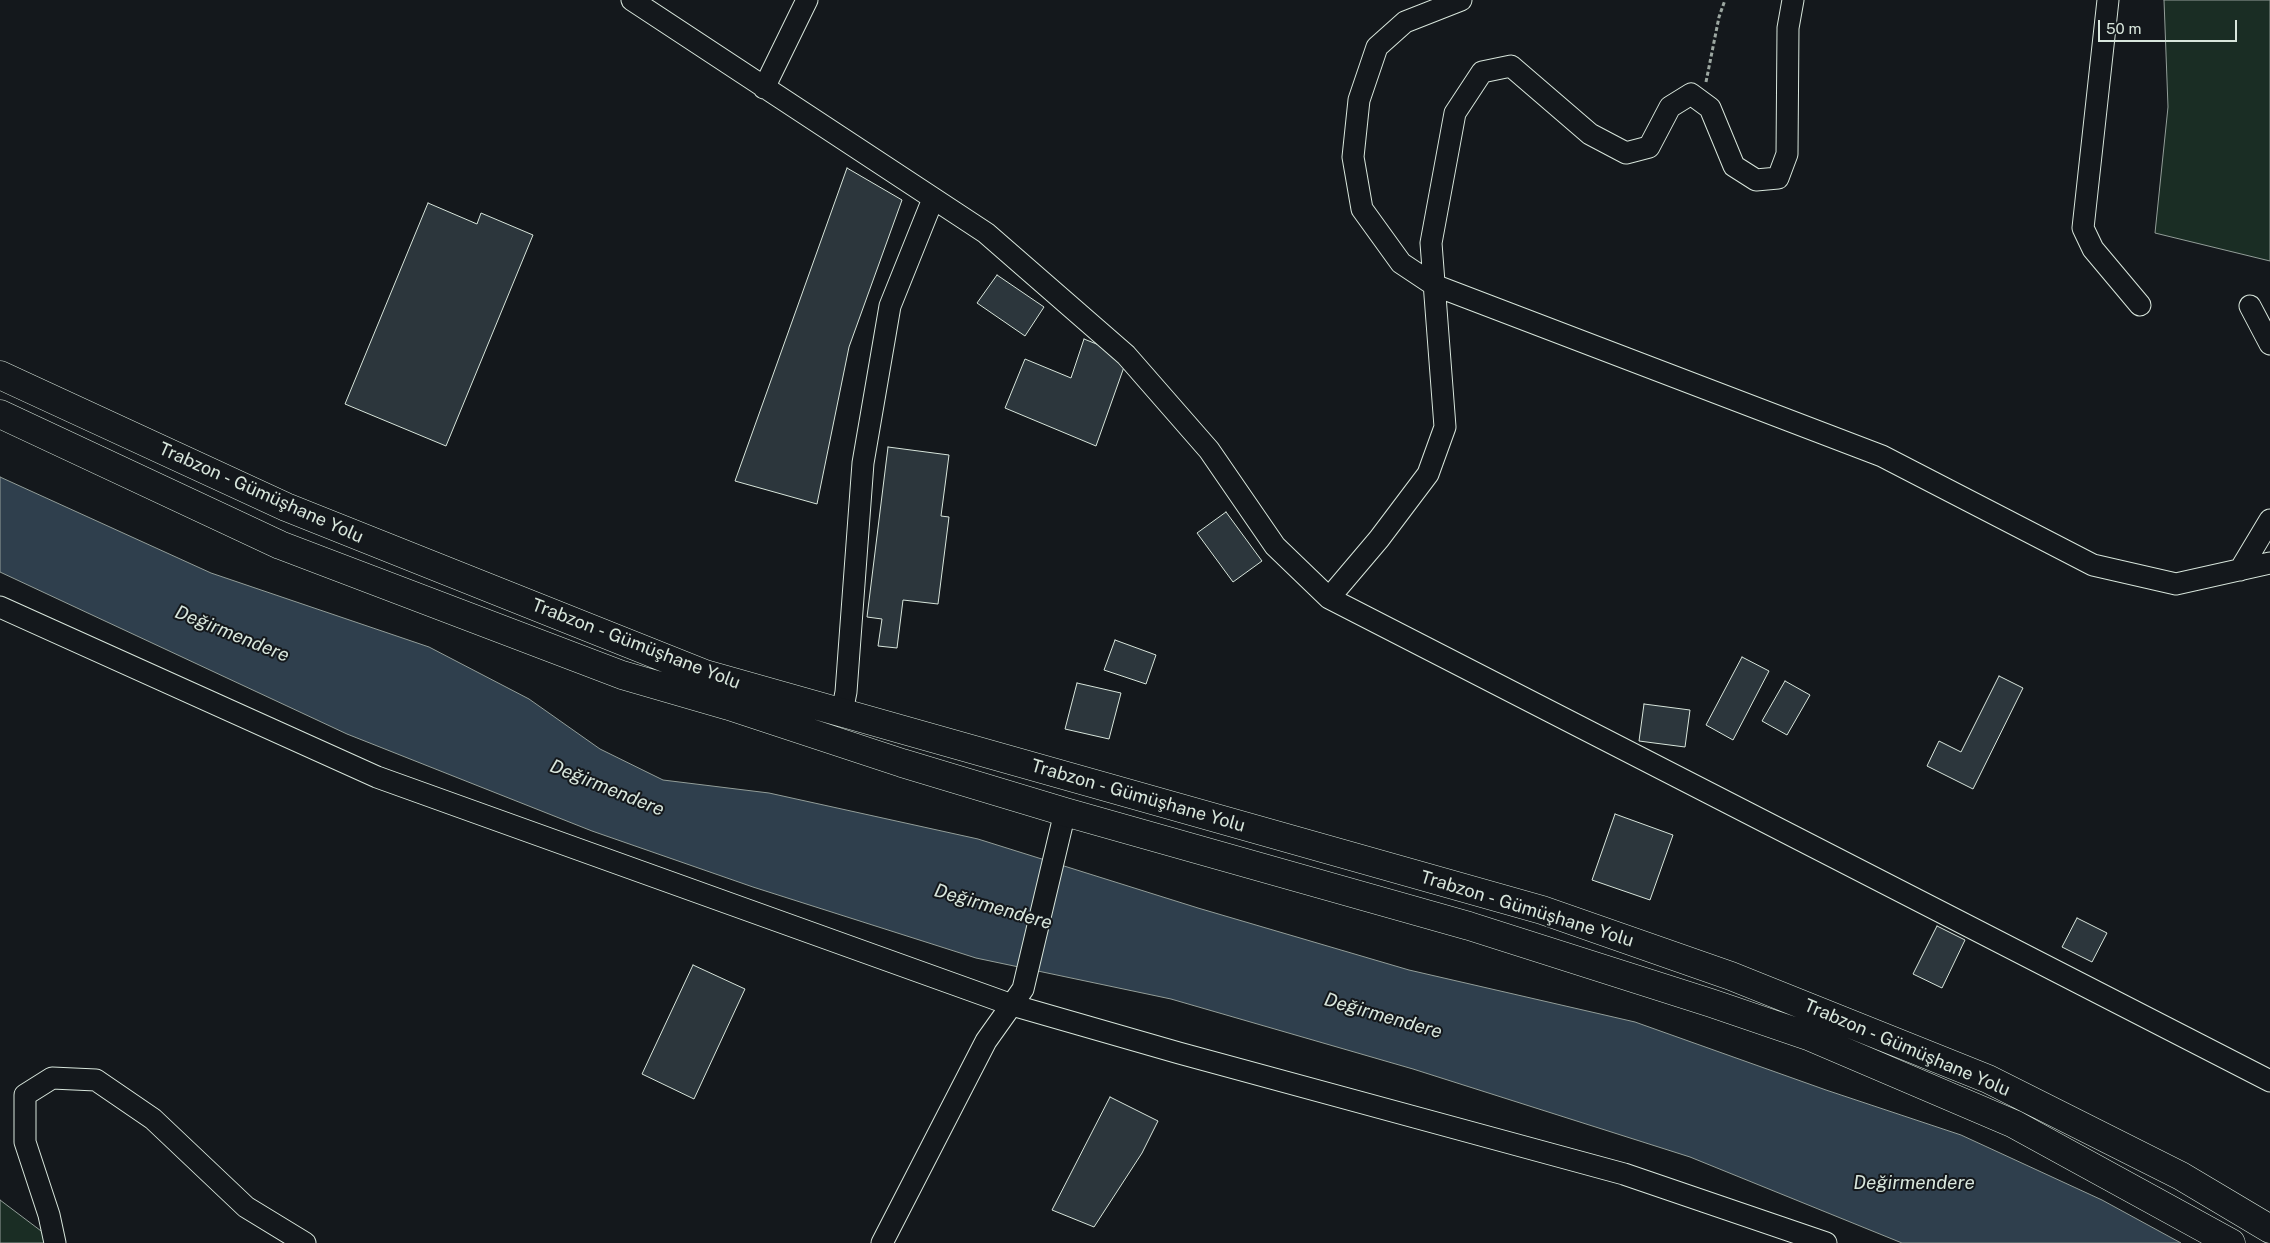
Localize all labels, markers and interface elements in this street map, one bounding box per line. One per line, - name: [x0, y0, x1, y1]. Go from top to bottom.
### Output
- scale bar: [2100, 10, 2239, 42]
- text: 50 m: [2106, 20, 2141, 37]
- street label: Trabzon - Gümüşhane Yolu: [155, 438, 367, 548]
- street label: Trabzon - Gümüşhane Yolu: [529, 594, 743, 694]
- water label: Değirmendere: [171, 601, 293, 667]
- water label: Değirmendere: [546, 755, 668, 821]
- street label: Trabzon - Gümüşhane Yolu: [1028, 755, 1248, 837]
- street label: Trabzon - Gümüşhane Yolu: [1418, 866, 1636, 952]
- water label: Değirmendere: [931, 879, 1055, 935]
- water label: Değirmendere: [1321, 988, 1445, 1044]
- street label: Trabzon - Gümüşhane Yolu: [1801, 995, 2013, 1101]
- water label: Değirmendere: [1853, 1172, 1975, 1194]

